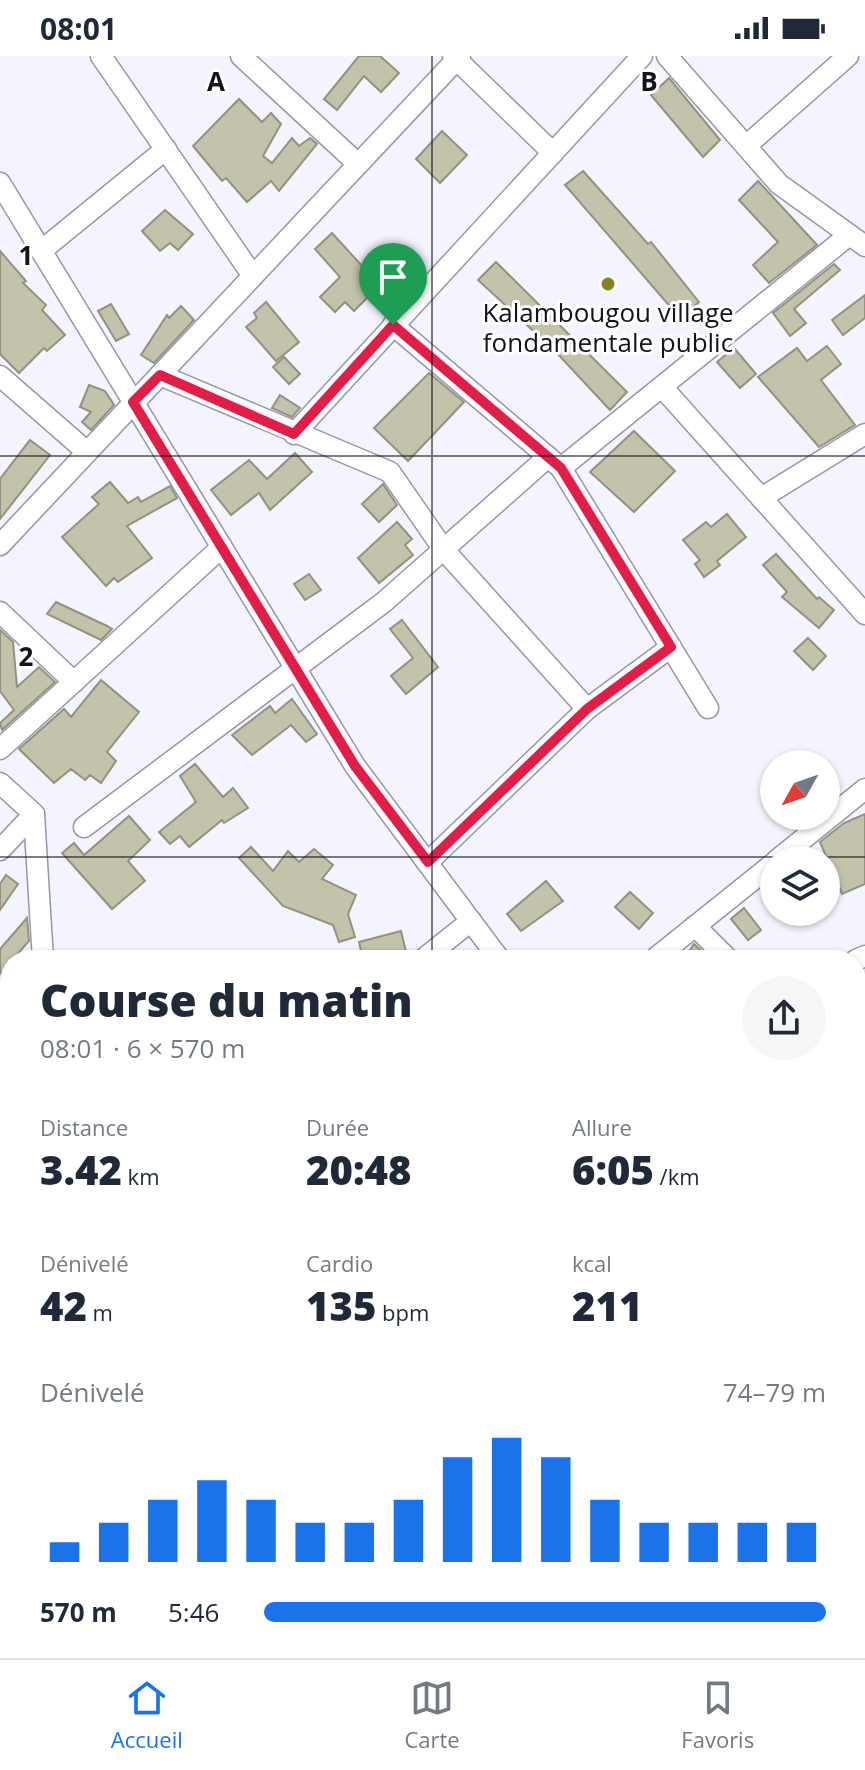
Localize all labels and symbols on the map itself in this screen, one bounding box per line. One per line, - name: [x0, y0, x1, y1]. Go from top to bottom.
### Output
- text: A: [207, 63, 225, 99]
- text: B: [640, 63, 658, 99]
- text: 1: [19, 237, 33, 273]
- pin: [359, 243, 427, 325]
- marker: Kalambougou village fondamentale public: [599, 275, 617, 293]
- place label: Kalambougou village fondamentale public: [482, 294, 734, 360]
- text: 2: [19, 638, 34, 674]
- north arrow: [760, 750, 840, 830]

